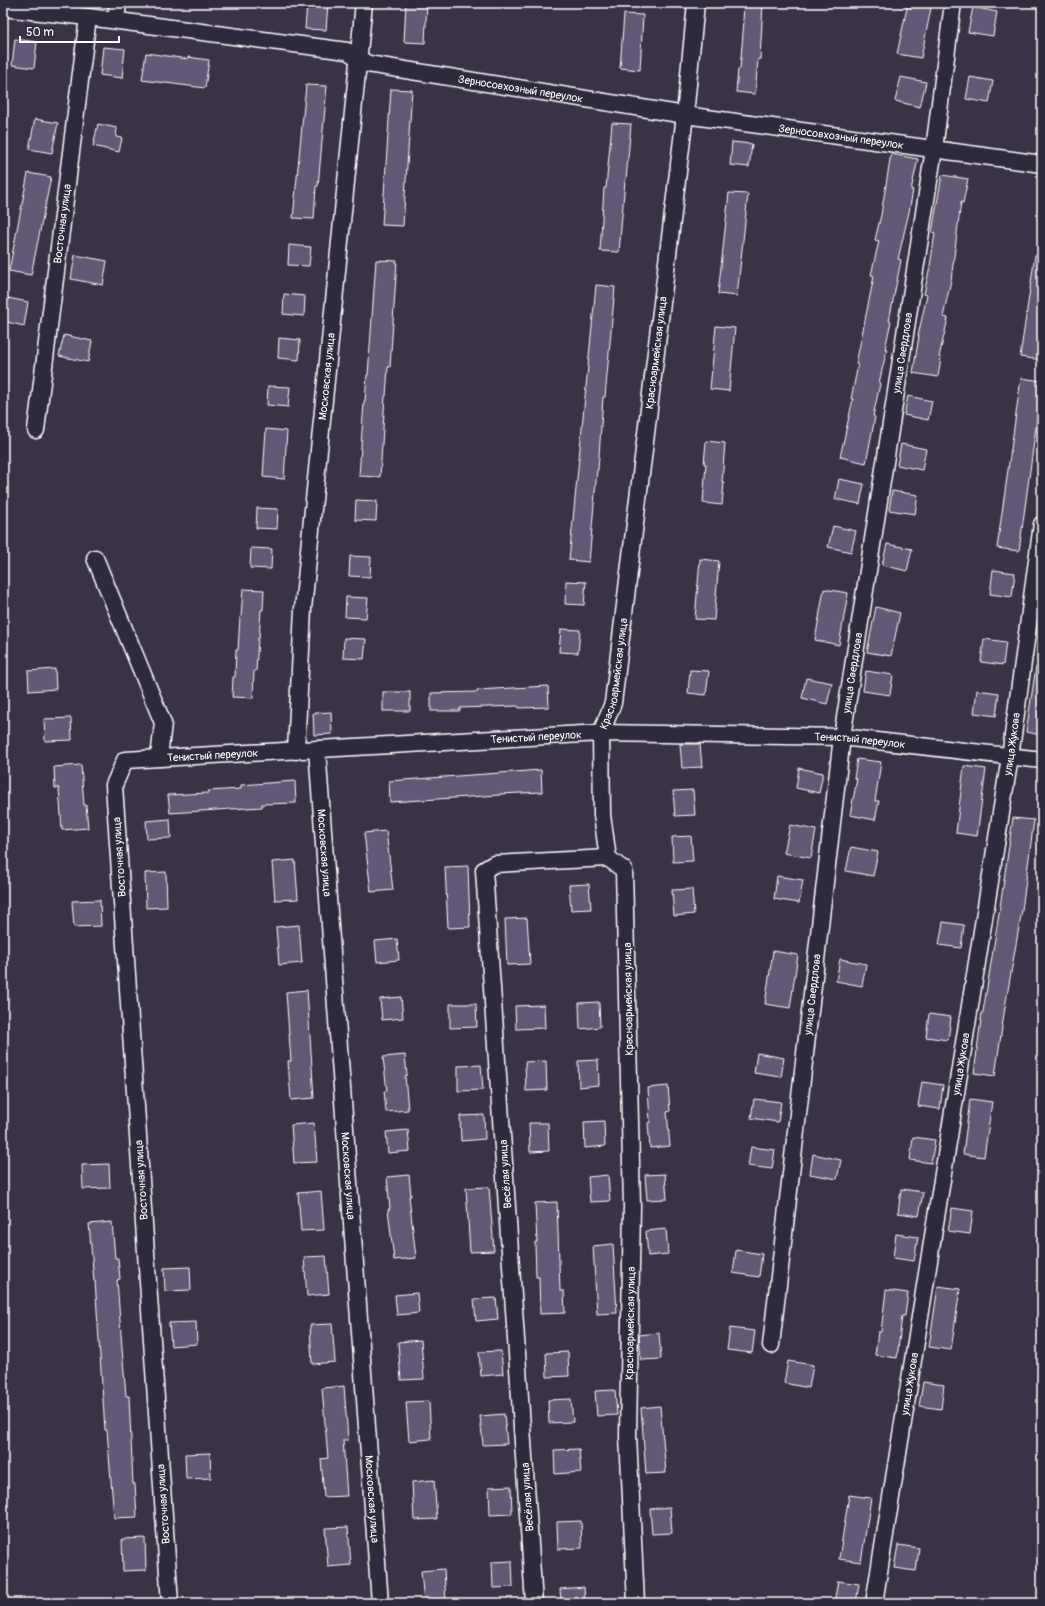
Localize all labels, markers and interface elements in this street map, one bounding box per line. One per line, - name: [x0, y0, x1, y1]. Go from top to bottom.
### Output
- scale bar: [20, 18, 119, 44]
- text: 50 m: [26, 25, 54, 40]
- street label: Зерносовхозный переулок: [457, 73, 584, 106]
- street label: Зерносовхозный переулок: [778, 122, 905, 152]
- street label: Восточная улица: [51, 183, 74, 264]
- street label: Красноармейская улица: [643, 296, 670, 410]
- street label: улица Свердлова: [890, 312, 915, 395]
- street label: Московская улица: [316, 332, 338, 421]
- street label: Красноармейская улица: [597, 617, 630, 731]
- street label: улица Свердлова: [840, 632, 865, 715]
- street label: улица Жукова: [1001, 712, 1023, 777]
- street label: Тенистый переулок: [490, 728, 582, 746]
- street label: Тенистый переулок: [814, 731, 906, 751]
- street label: Тенистый переулок: [167, 746, 259, 765]
- street label: Московская улица: [314, 808, 334, 897]
- street label: Восточная улица: [110, 817, 129, 897]
- street label: Красноармейская улица: [621, 942, 636, 1056]
- street label: улица Свердлова: [801, 953, 824, 1037]
- street label: улица Жукова: [950, 1032, 973, 1097]
- street label: Московская улица: [338, 1132, 358, 1220]
- street label: Весёлая улица: [497, 1139, 514, 1209]
- street label: Восточная улица: [132, 1140, 151, 1220]
- street label: Красноармейская улица: [623, 1266, 638, 1380]
- street label: улица Жукова: [898, 1352, 921, 1417]
- street label: Московская улица: [362, 1455, 382, 1543]
- street label: Весёлая улица: [519, 1462, 536, 1532]
- street label: Восточная улица: [154, 1464, 173, 1544]

